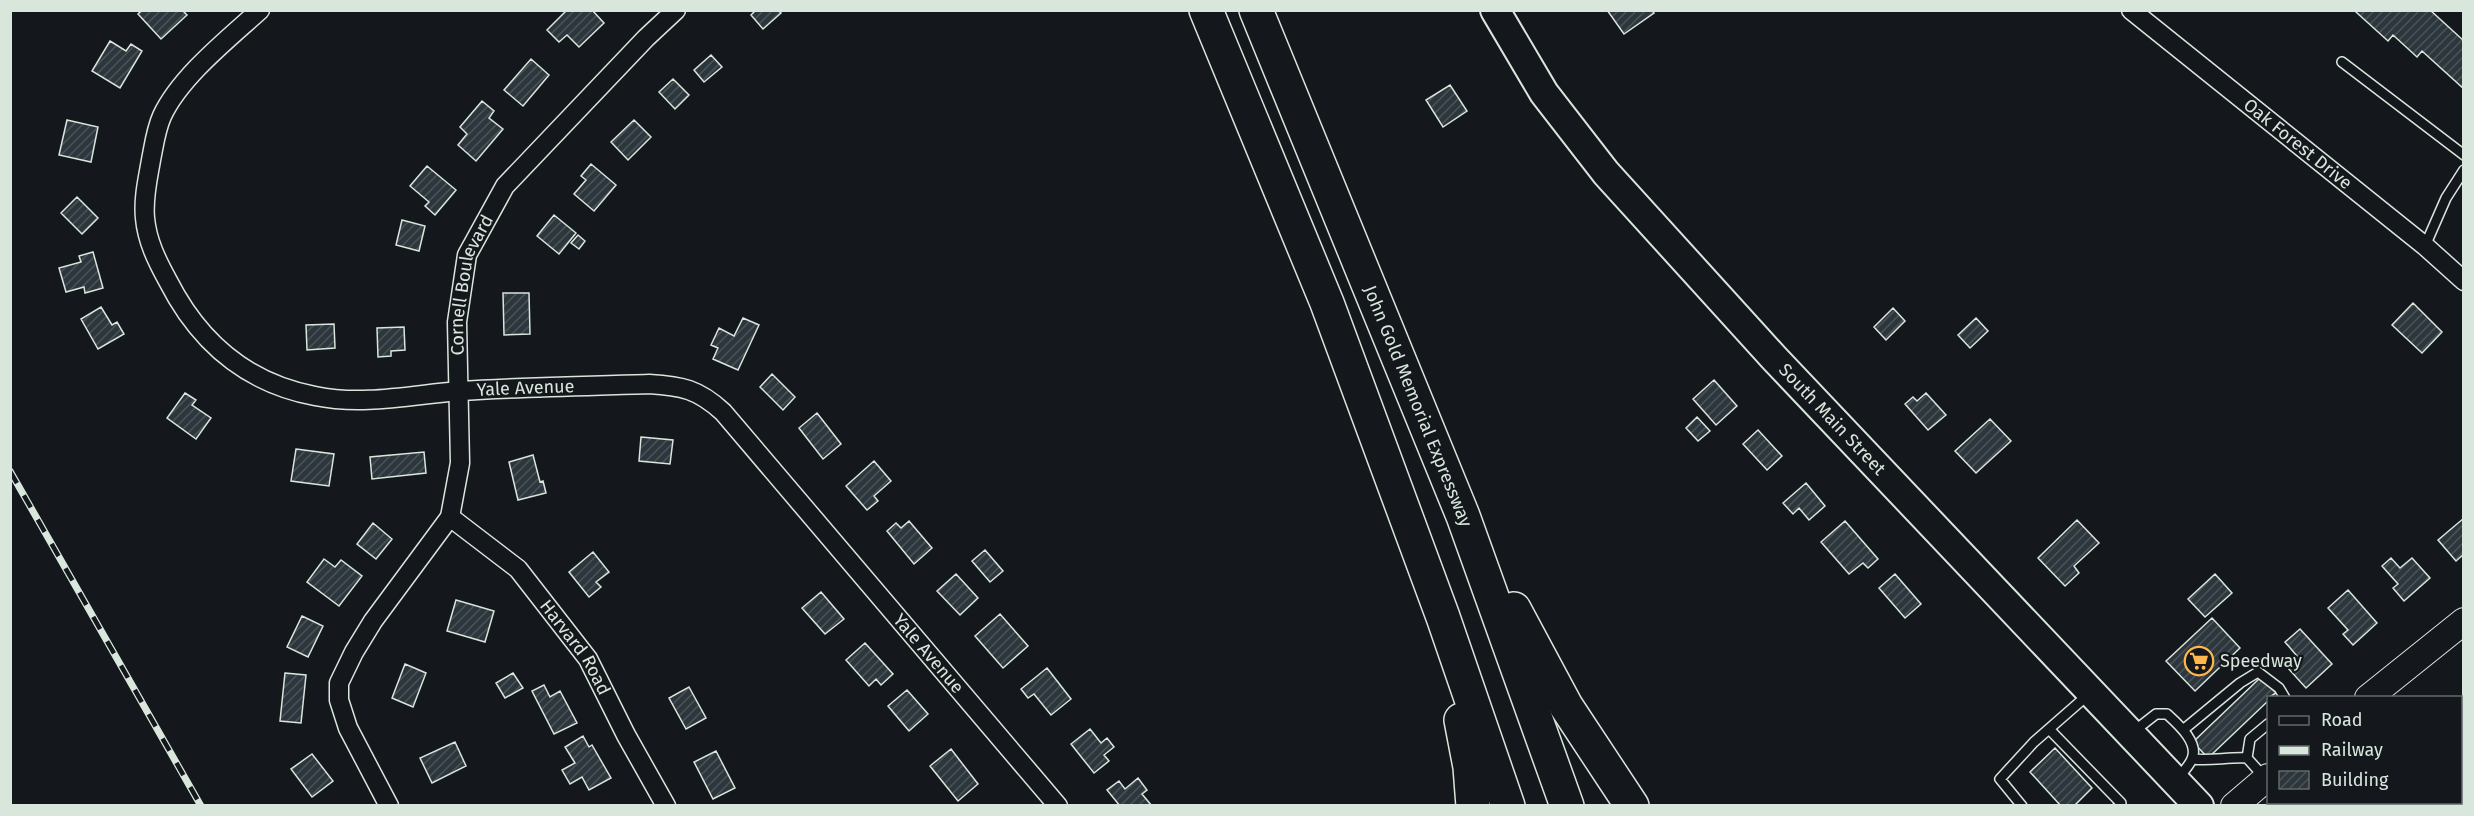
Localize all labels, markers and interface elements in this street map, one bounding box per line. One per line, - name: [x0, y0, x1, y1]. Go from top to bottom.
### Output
- street label: Oak Forest Drive: [2239, 94, 2357, 194]
- street label: Cornell Boulevard: [446, 211, 498, 356]
- street label: John Gold Memorial Expressway: [1359, 282, 1477, 530]
- street label: South Main Street: [1774, 359, 1891, 480]
- street label: Yale Avenue: [476, 375, 575, 401]
- street label: Harvard Road: [535, 595, 615, 699]
- street label: Yale Avenue: [888, 609, 969, 698]
- supermarket icon: Speedway: [2183, 645, 2215, 677]
- place label: Speedway: [2220, 650, 2302, 672]
- legend: [2267, 696, 2462, 804]
- text: Road: [2321, 709, 2363, 731]
- text: Railway: [2321, 739, 2383, 761]
- text: Building: [2321, 769, 2389, 791]

